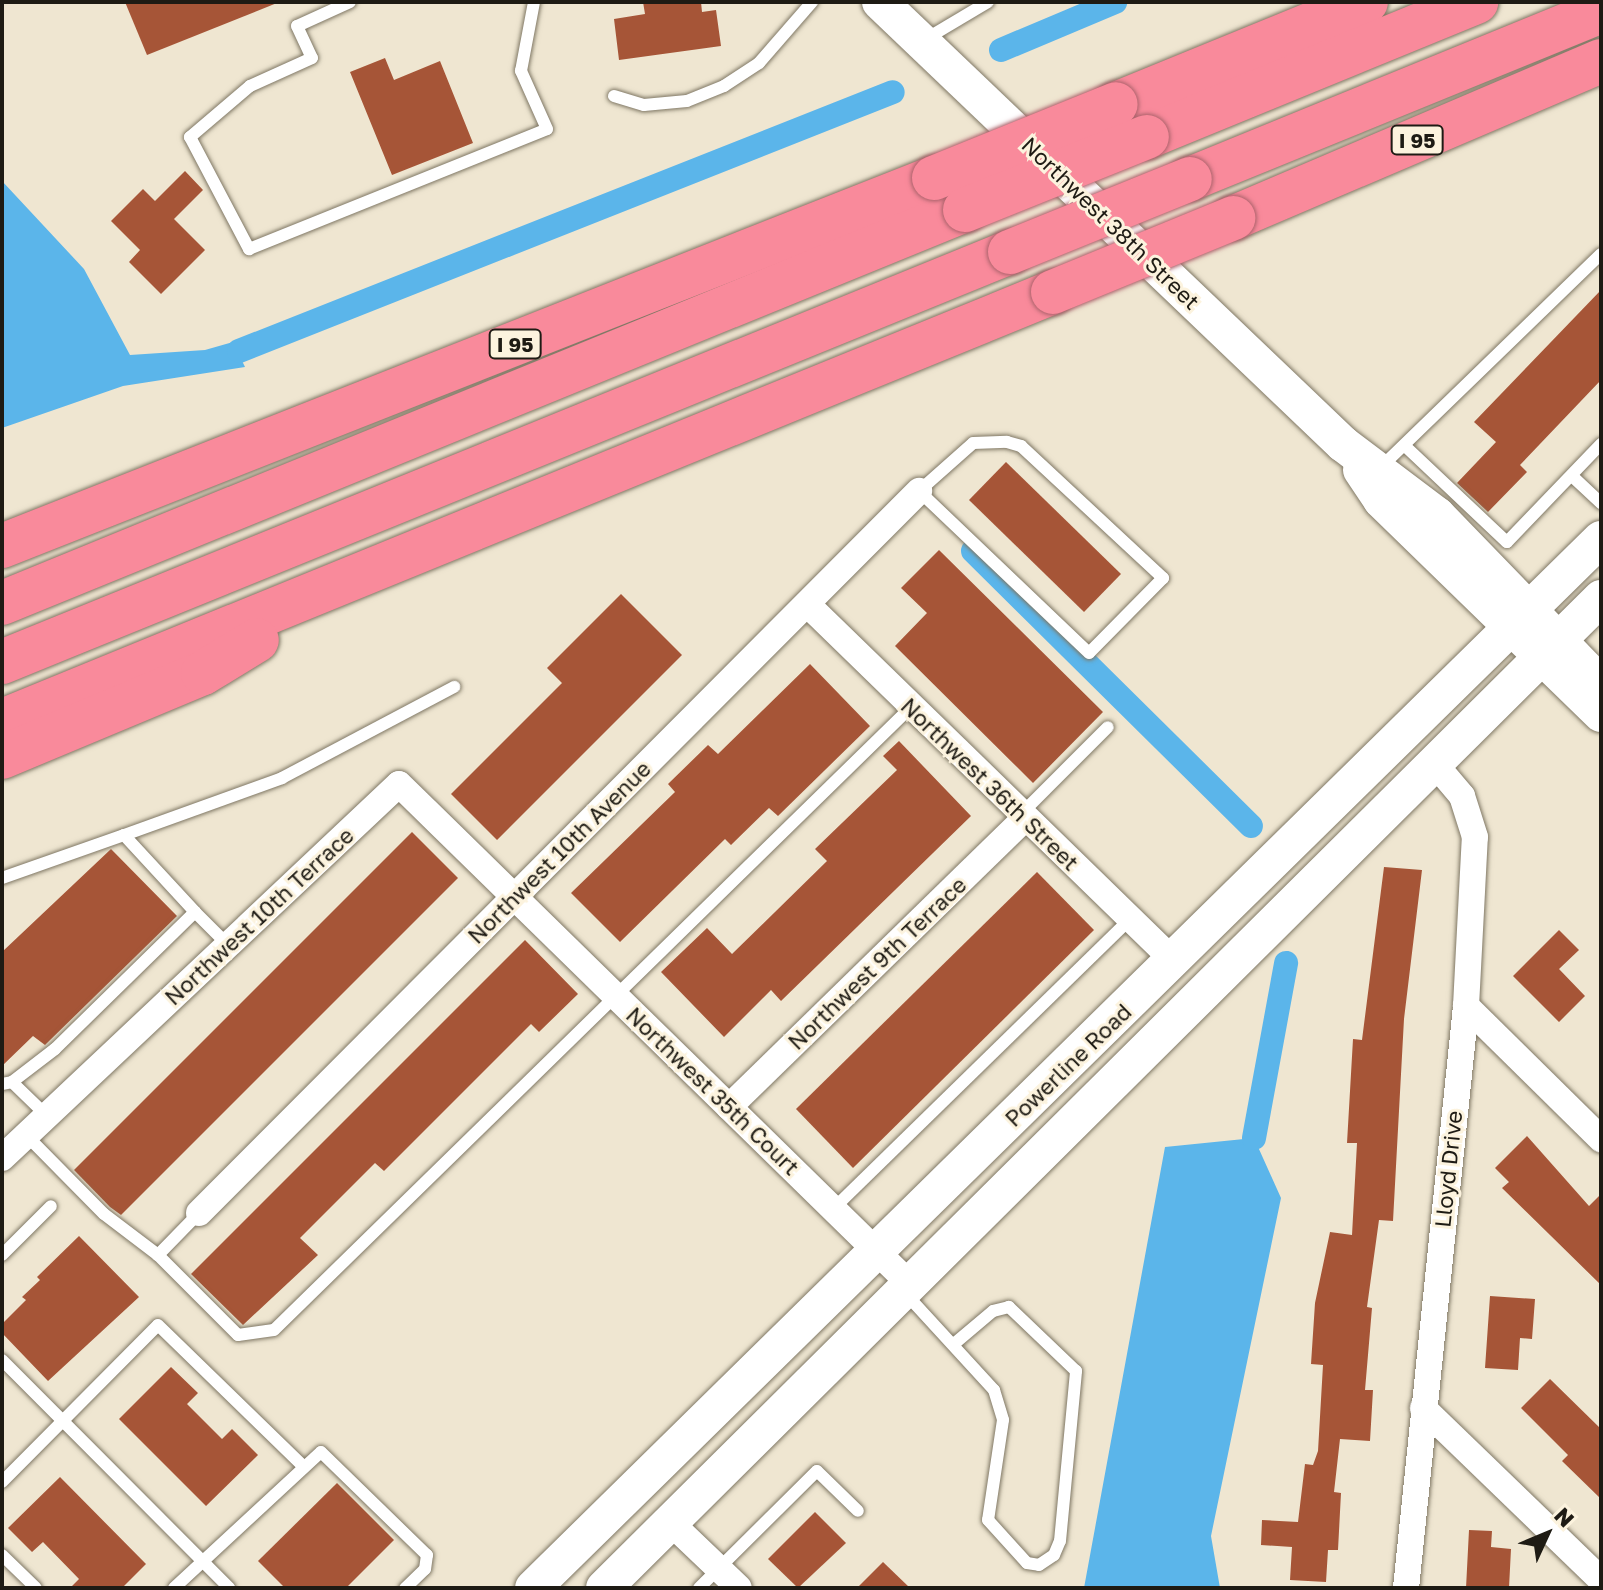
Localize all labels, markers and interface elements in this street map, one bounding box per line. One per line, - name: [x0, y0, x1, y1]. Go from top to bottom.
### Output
- road number: I 95: [1389, 124, 1445, 156]
- street label: Northwest 38th Street: [1017, 131, 1205, 315]
- road number: I 95: [487, 328, 543, 360]
- street label: Northwest 36th Street: [896, 692, 1084, 876]
- street label: Northwest 10th Avenue: [462, 755, 656, 949]
- street label: Northwest 10th Terrace: [159, 822, 359, 1010]
- street label: Northwest 9th Terrace: [783, 871, 971, 1055]
- street label: Powerline Road: [1000, 998, 1136, 1132]
- street label: Northwest 35th Court: [621, 1002, 805, 1180]
- street label: Lloyd Drive: [1429, 1109, 1467, 1229]
- north arrow: [1507, 1494, 1587, 1574]
- text: N: [1549, 1502, 1580, 1532]

